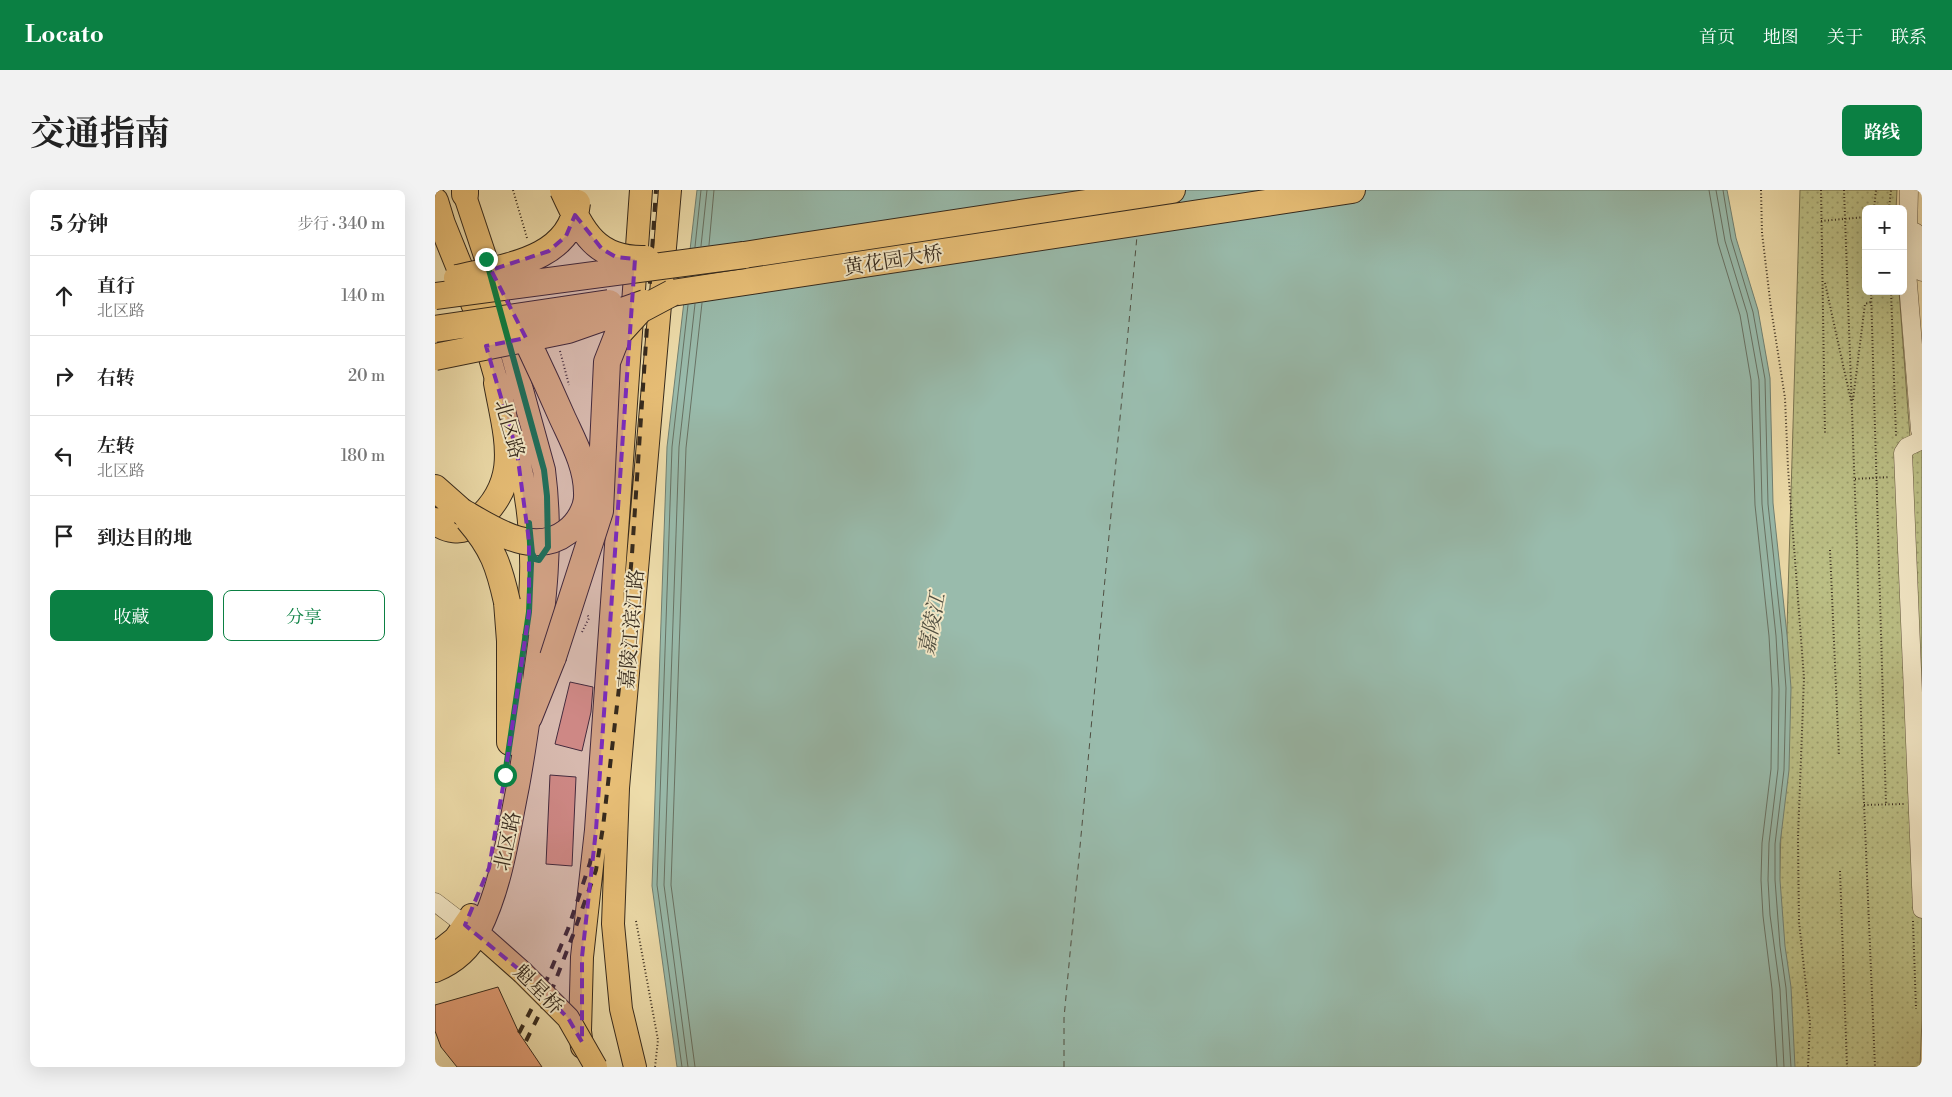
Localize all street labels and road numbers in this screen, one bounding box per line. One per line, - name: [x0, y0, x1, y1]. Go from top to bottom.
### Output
- street label: 黄花园大桥: [842, 241, 945, 282]
- street label: 北区路: [488, 397, 529, 462]
- street label: 嘉陵江滨江路: [615, 568, 650, 690]
- street label: 北区路: [490, 809, 527, 873]
- street label: 魁星桥: [508, 960, 568, 1020]

